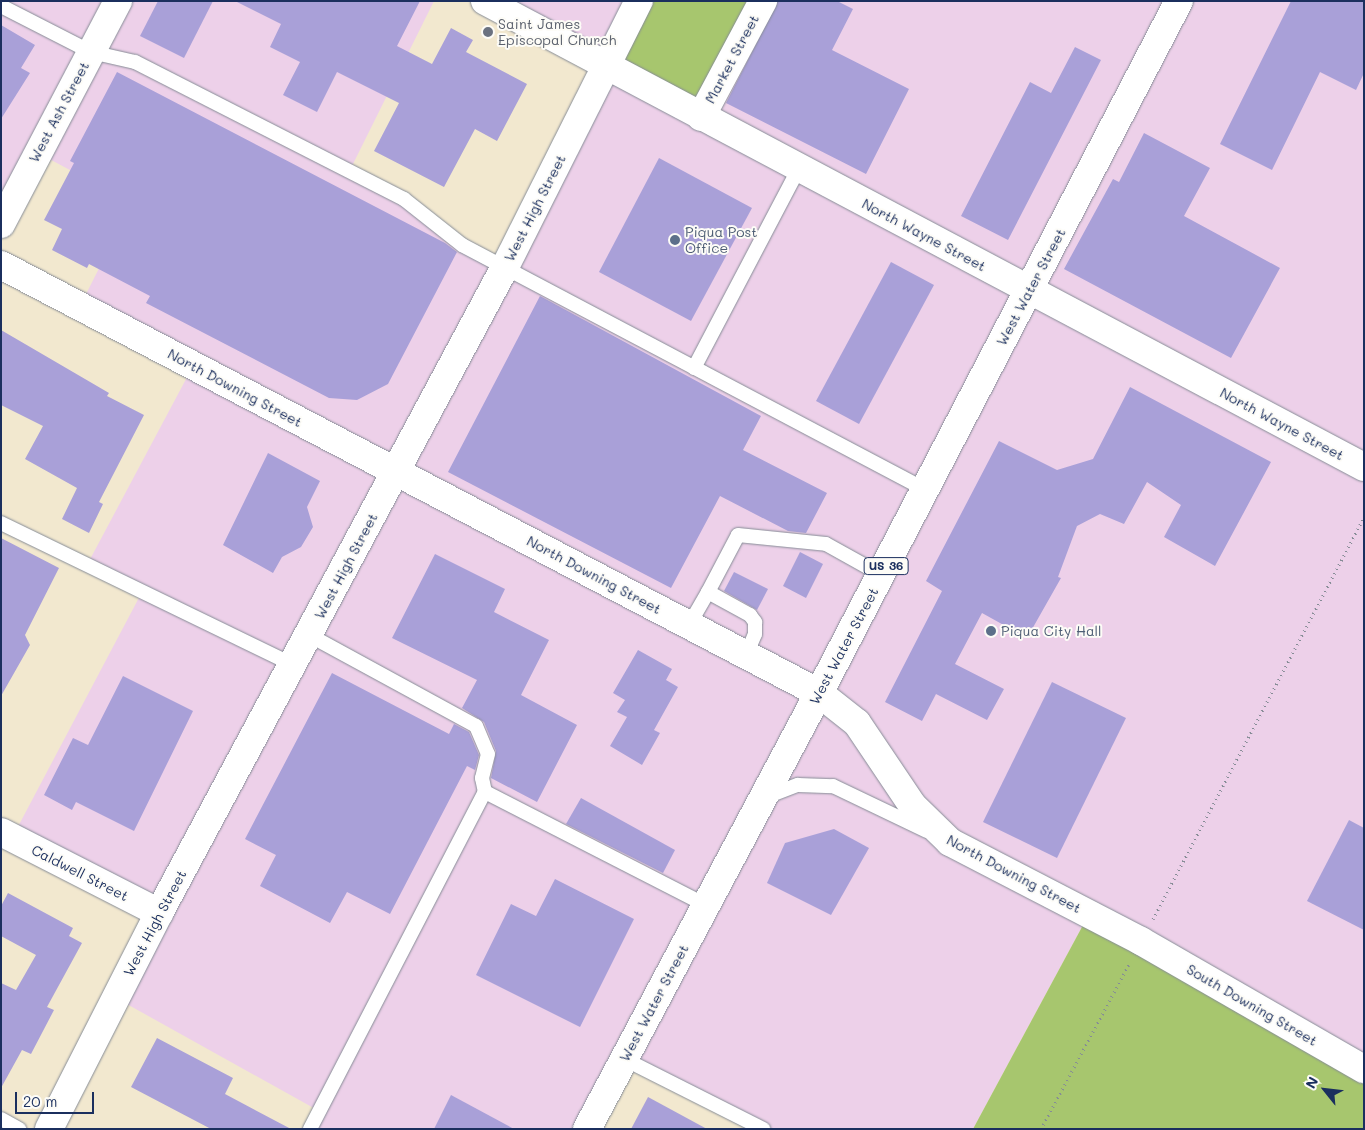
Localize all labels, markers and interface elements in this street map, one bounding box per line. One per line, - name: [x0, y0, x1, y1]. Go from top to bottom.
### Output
- street label: Market Street: [702, 12, 762, 106]
- place label: Saint James Episcopal Church: [498, 16, 616, 48]
- marker: Saint James Episcopal Church: [482, 26, 494, 38]
- street label: West Ash Street: [25, 59, 93, 165]
- street label: West High Street: [501, 152, 569, 264]
- street label: North Wayne Street: [859, 195, 989, 275]
- place label: Piqua Post Office: [685, 224, 757, 256]
- street label: West Water Street: [993, 226, 1069, 348]
- marker: Piqua Post Office: [669, 234, 681, 246]
- street label: North Downing Street: [165, 345, 305, 431]
- street label: North Wayne Street: [1217, 384, 1347, 464]
- street label: West High Street: [311, 510, 381, 622]
- street label: North Downing Street: [524, 532, 664, 618]
- road number: US 36: [864, 556, 908, 576]
- street label: West Water Street: [806, 585, 882, 707]
- place label: Piqua City Hall: [1001, 623, 1102, 639]
- marker: Piqua City Hall: [985, 625, 997, 637]
- street label: North Downing Street: [944, 831, 1084, 917]
- street label: Caldwell Street: [29, 841, 131, 905]
- street label: West High Street: [120, 867, 190, 979]
- street label: West Water Street: [616, 942, 692, 1064]
- street label: South Downing Street: [1184, 961, 1320, 1049]
- north arrow: [1300, 1065, 1350, 1115]
- text: N: [1301, 1073, 1322, 1092]
- scale bar: [18, 1082, 96, 1114]
- text: 20 m: [23, 1091, 57, 1111]

